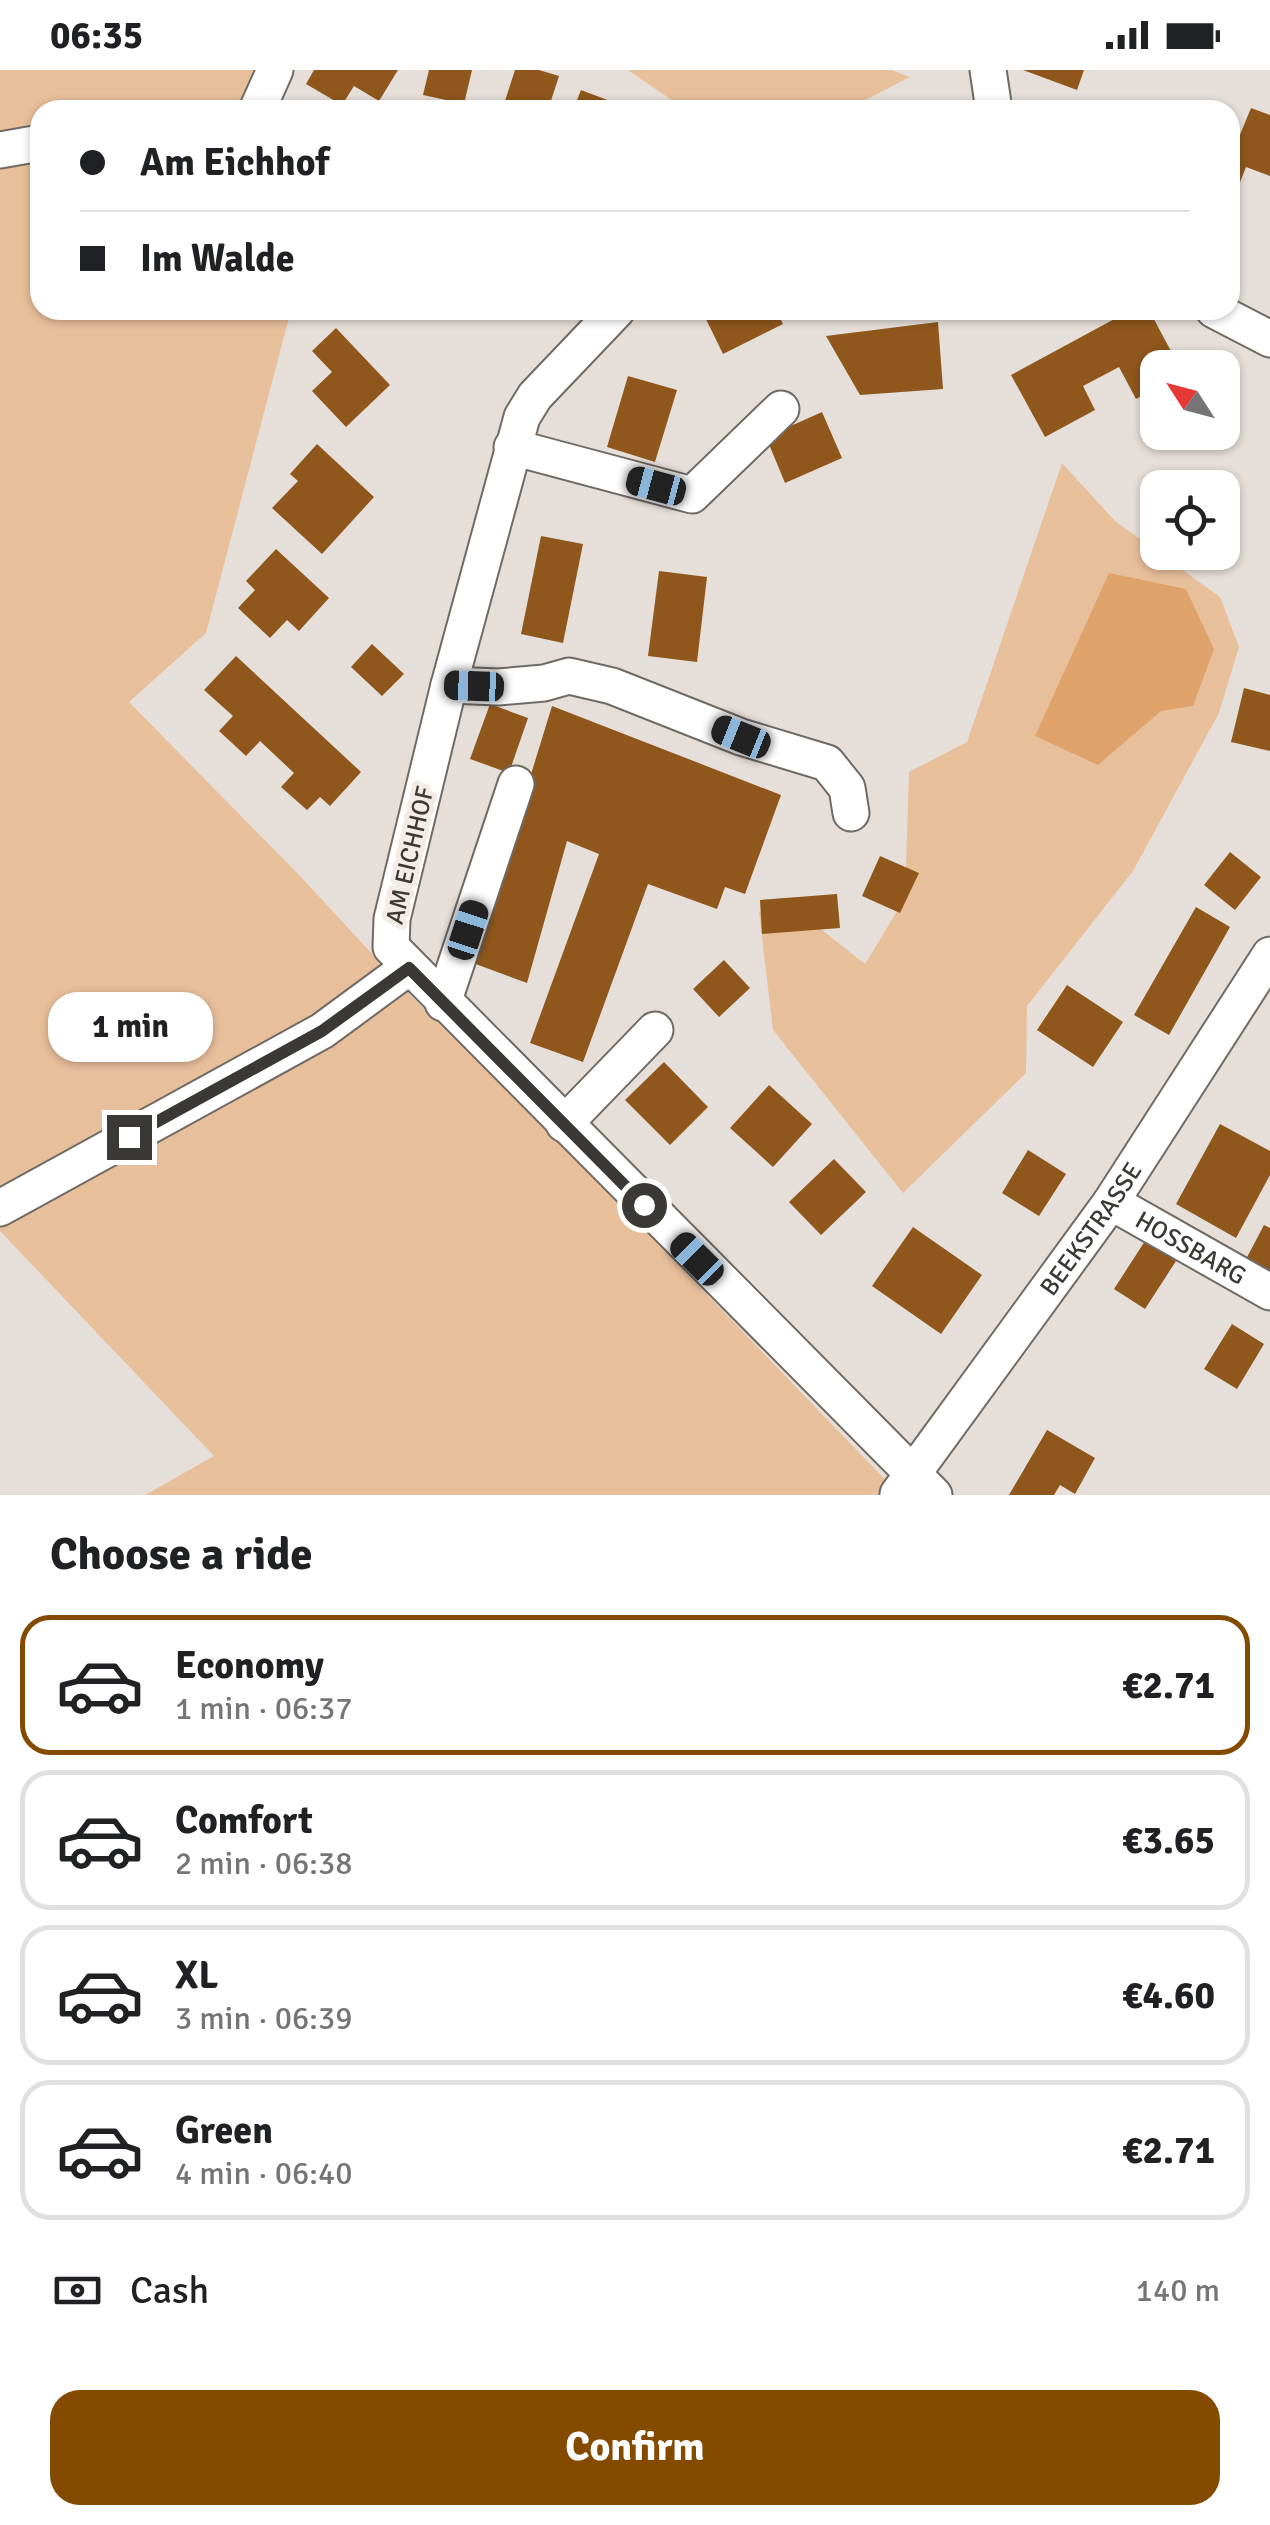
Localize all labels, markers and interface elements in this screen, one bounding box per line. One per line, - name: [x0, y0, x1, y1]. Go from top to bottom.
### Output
- text: 06:35: [50, 12, 143, 59]
- text: Am Eichhof: [140, 139, 329, 186]
- text: Im Walde: [140, 235, 295, 282]
- north arrow: [1140, 350, 1240, 450]
- map controls: [1140, 350, 1240, 570]
- car: [623, 464, 689, 508]
- button: locate: [1140, 470, 1240, 570]
- car: [443, 670, 505, 702]
- car: [708, 712, 774, 762]
- street label: AM EICHHOF: [379, 783, 440, 927]
- car: [444, 897, 492, 963]
- callout: 1 min: [46, 992, 212, 1062]
- text: 1 min: [92, 1007, 169, 1046]
- route end: [107, 1115, 152, 1160]
- street label: BEEKSTRASSE: [1033, 1156, 1149, 1302]
- route start: [622, 1183, 667, 1228]
- street label: HOSSBARG: [1130, 1204, 1252, 1291]
- car: [665, 1227, 729, 1291]
- text: Choose a ride: [50, 1527, 313, 1582]
- icon: car: [55, 1640, 145, 1730]
- text: Economy: [175, 1642, 324, 1689]
- text: €2.71: [1122, 1662, 1215, 1709]
- text: 1 min · 06:37: [175, 1689, 353, 1728]
- icon: car: [55, 1795, 145, 1885]
- text: Comfort: [175, 1797, 313, 1844]
- text: €3.65: [1122, 1817, 1215, 1864]
- text: 2 min · 06:38: [175, 1844, 353, 1883]
- icon: car: [55, 1950, 145, 2040]
- text: XL: [175, 1952, 218, 1999]
- text: €4.60: [1122, 1972, 1215, 2019]
- text: 3 min · 06:39: [175, 1999, 353, 2038]
- icon: car: [55, 2105, 145, 2195]
- text: Green: [175, 2107, 273, 2154]
- text: €2.71: [1122, 2127, 1215, 2174]
- text: 4 min · 06:40: [175, 2154, 353, 2193]
- icon: cash: [50, 2263, 105, 2318]
- text: Cash: [130, 2267, 209, 2314]
- text: 140 m: [1136, 2271, 1220, 2310]
- button: Confirm: [50, 2390, 1220, 2505]

